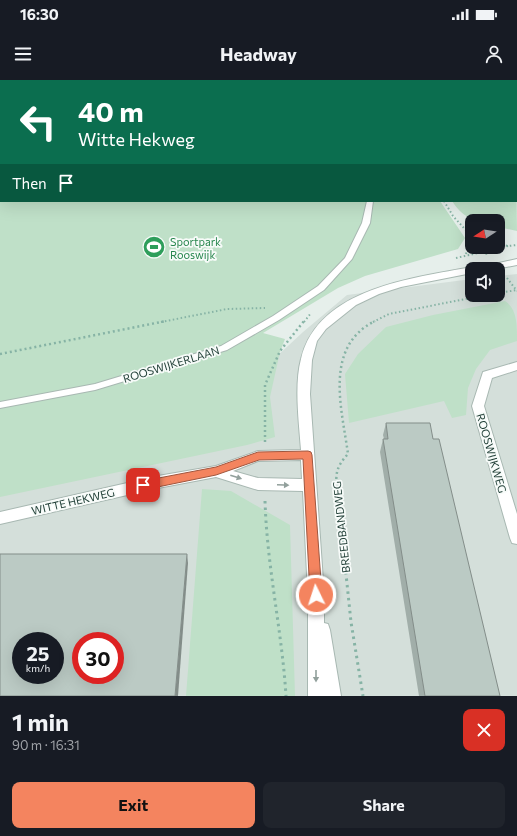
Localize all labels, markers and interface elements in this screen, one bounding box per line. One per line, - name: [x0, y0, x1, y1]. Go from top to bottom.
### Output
- text: 16:30: [20, 5, 59, 23]
- icon: menu: [12, 43, 34, 65]
- text: Headway: [220, 43, 297, 65]
- icon: person: [483, 43, 505, 65]
- text: 40 m: [78, 94, 144, 128]
- icon: left: [12, 96, 64, 148]
- text: Witte Hekweg: [78, 128, 195, 150]
- icon: arrive: [55, 172, 77, 194]
- text: Then: [12, 174, 47, 192]
- north arrow: [465, 214, 505, 254]
- map controls: [465, 214, 505, 302]
- sports icon: Sportpark Rooswijk: [141, 234, 167, 260]
- place label: Sportpark Rooswijk: [170, 235, 221, 261]
- button: sound: [465, 262, 505, 302]
- street label: ROOSWIJKERLAAN: [121, 343, 221, 386]
- street label: ROOSWIJKWEG: [473, 412, 510, 495]
- pin: [126, 468, 160, 502]
- icon: arrive: [132, 474, 154, 496]
- one-way arrow: [231, 475, 243, 481]
- street label: BREEDBANDWEG: [330, 480, 352, 574]
- one-way arrow: [277, 482, 290, 488]
- street label: WITTE HEKWEG: [30, 485, 116, 517]
- position arrow: [295, 574, 337, 616]
- speed limit sign: 30: [72, 632, 124, 684]
- text: 25: [26, 641, 50, 665]
- text: km/h: [26, 662, 50, 674]
- one-way arrow: [313, 670, 319, 683]
- text: 1 min: [12, 707, 69, 736]
- button: close: [463, 709, 505, 751]
- text: 90 m · 16:31: [12, 737, 80, 753]
- button: Exit: [12, 782, 255, 828]
- button: Share: [263, 782, 505, 828]

